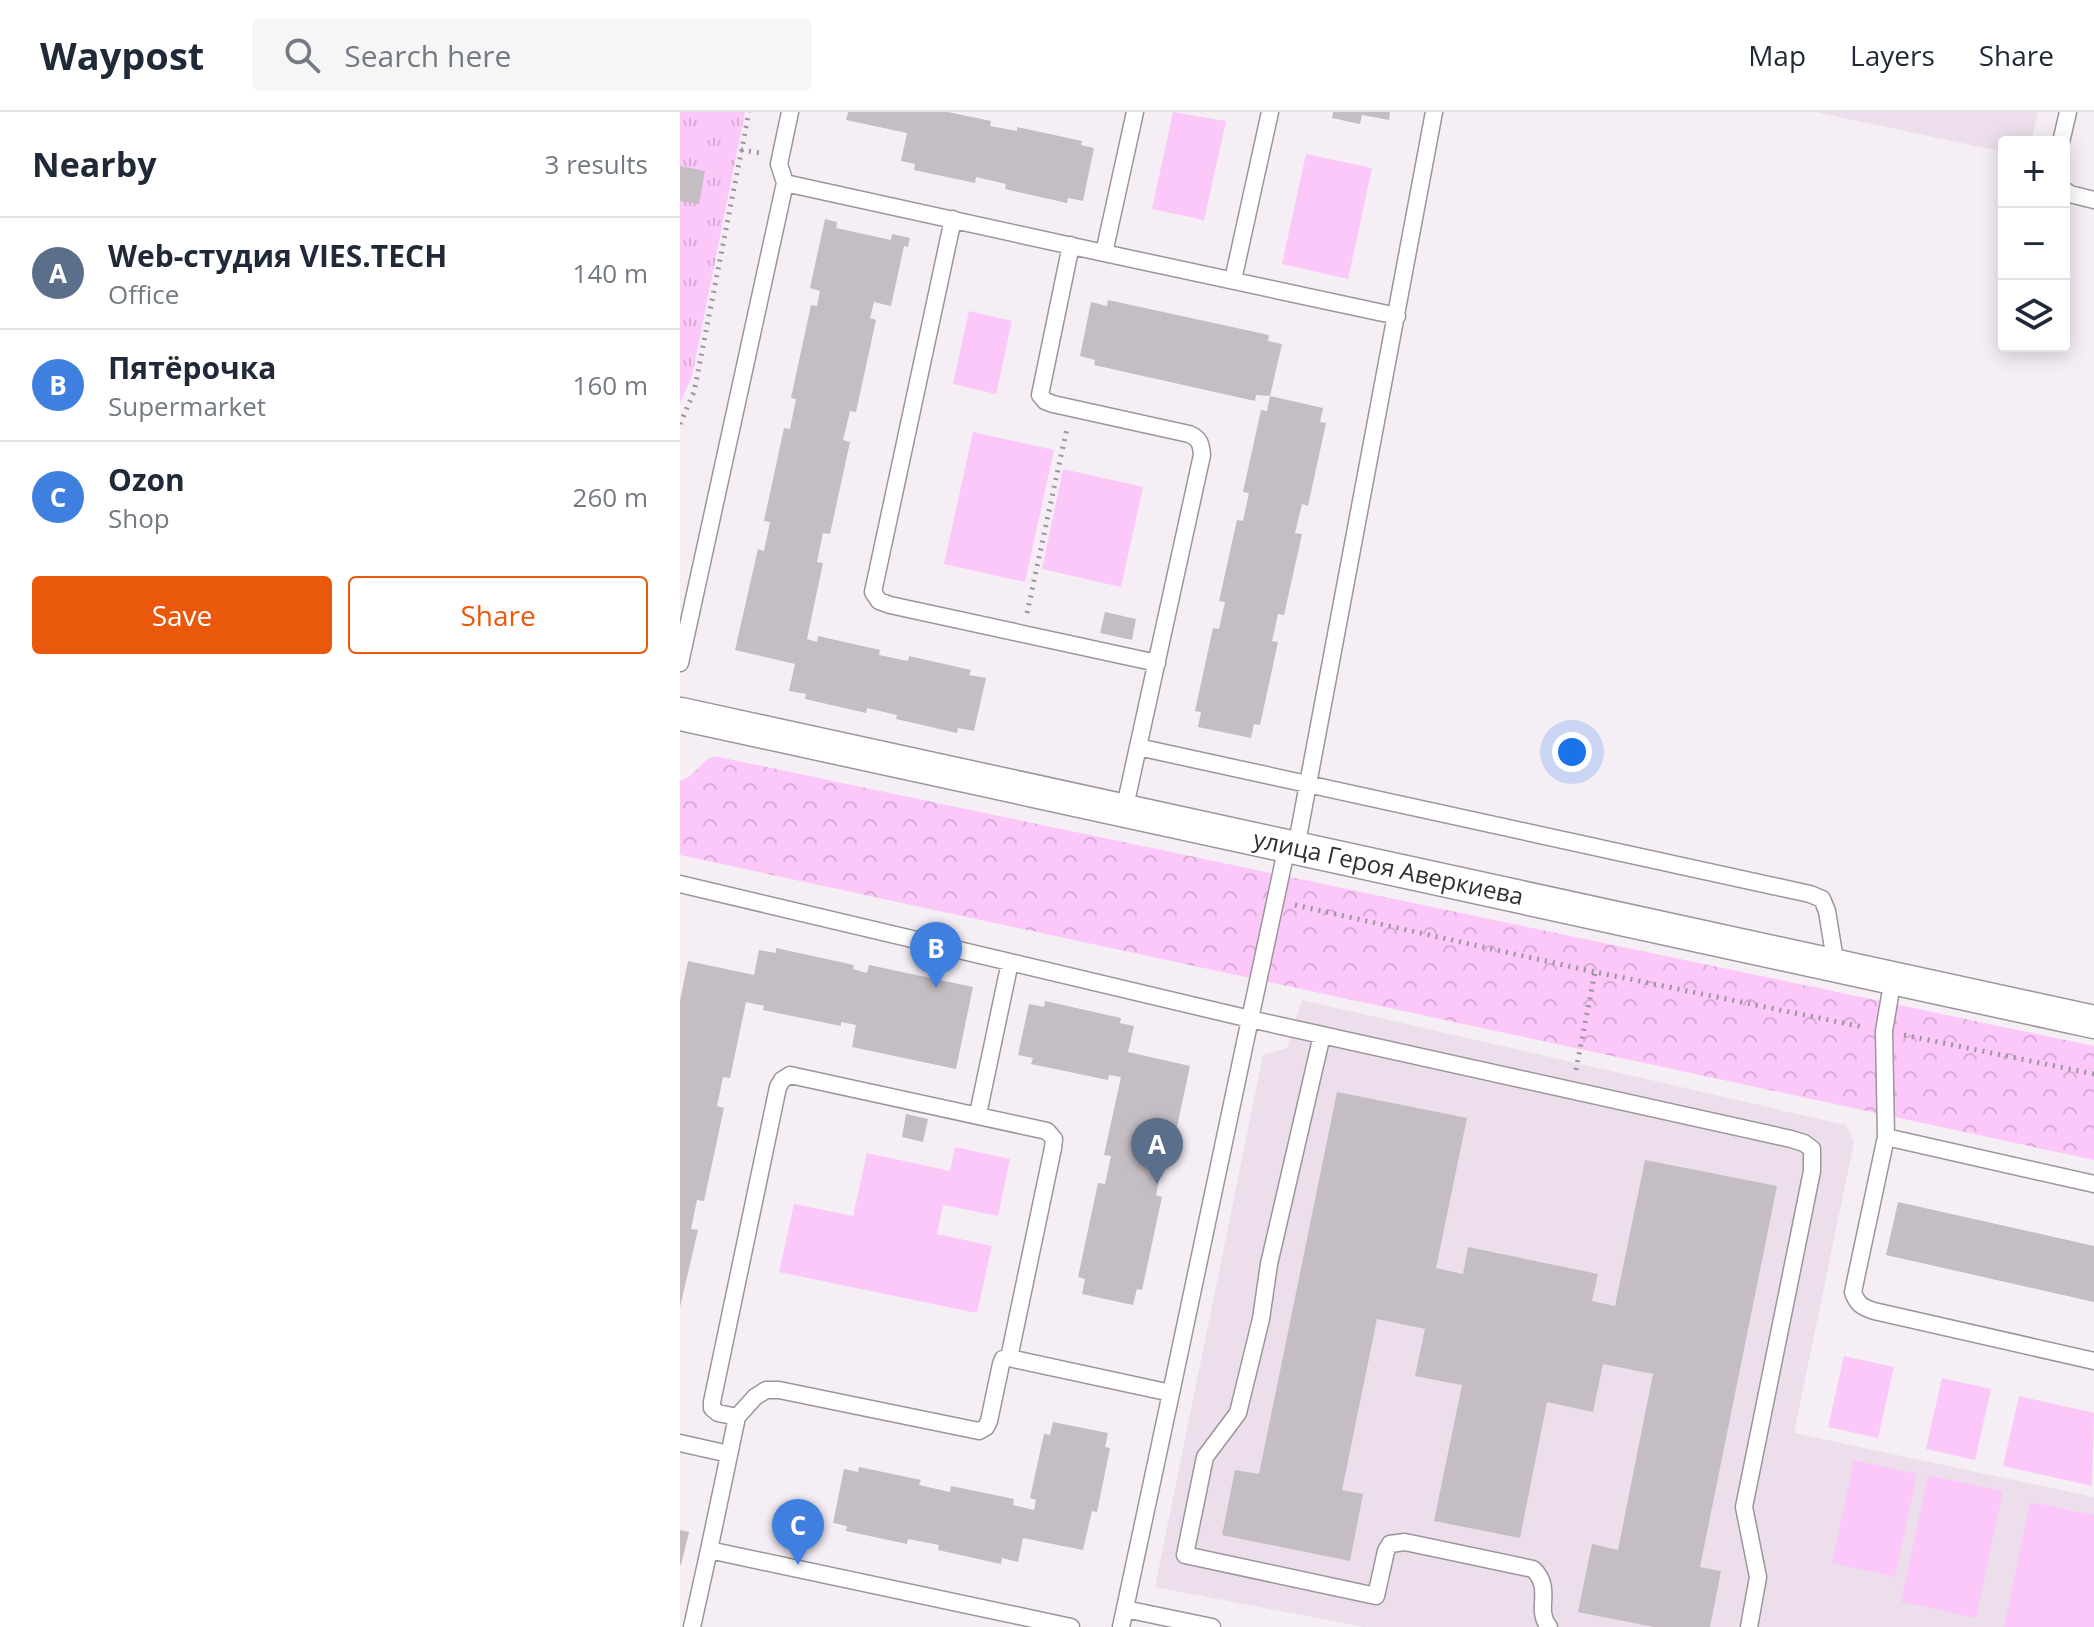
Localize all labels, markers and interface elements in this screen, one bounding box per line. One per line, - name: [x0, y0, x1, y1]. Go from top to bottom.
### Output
- search box: [252, 19, 812, 91]
- text: Waypost: [40, 29, 204, 81]
- icon: search: [280, 33, 324, 77]
- text: Search here: [344, 35, 511, 76]
- text: Map: [1748, 36, 1806, 74]
- text: Layers: [1850, 36, 1935, 74]
- text: Share: [1979, 36, 2054, 74]
- map controls: [1998, 136, 2070, 352]
- button: +: [1998, 136, 2070, 208]
- text: Nearby: [32, 141, 157, 187]
- text: 3 results: [545, 146, 648, 182]
- button: −: [1998, 208, 2070, 280]
- text: Web-студия VIES.TECH: [108, 235, 447, 276]
- text: A: [49, 255, 67, 291]
- text: 140 m: [573, 255, 648, 291]
- text: Office: [108, 276, 179, 312]
- button: layers: [1998, 280, 2070, 352]
- text: Пятёрочка: [108, 347, 276, 388]
- text: B: [49, 367, 67, 403]
- text: 160 m: [573, 367, 648, 403]
- text: Supermarket: [108, 388, 266, 424]
- text: Ozon: [108, 459, 185, 500]
- text: C: [50, 479, 66, 515]
- text: 260 m: [573, 479, 648, 515]
- text: Shop: [108, 500, 170, 536]
- button: Save: [32, 576, 332, 654]
- button: Share: [348, 576, 648, 654]
- your location: [1552, 732, 1592, 772]
- street label: улица Героя Аверкиева: [1251, 821, 1527, 912]
- pin: B: [910, 922, 962, 988]
- pin: A: [1131, 1118, 1183, 1184]
- pin: C: [772, 1499, 824, 1565]

